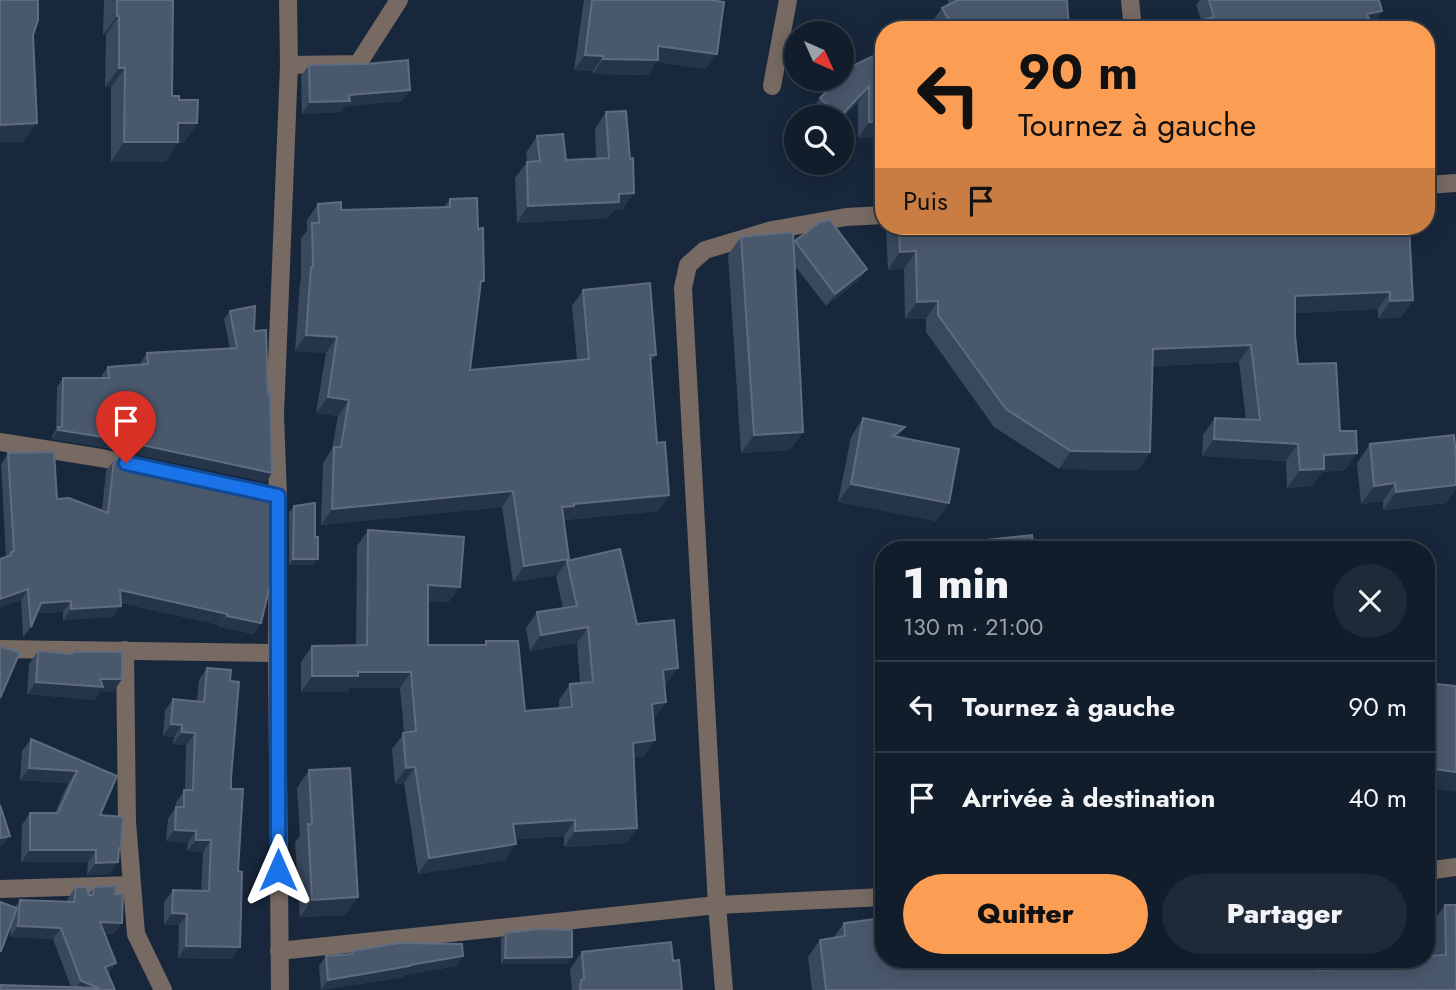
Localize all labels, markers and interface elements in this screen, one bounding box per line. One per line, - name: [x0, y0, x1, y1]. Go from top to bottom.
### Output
- north arrow: [784, 21, 854, 91]
- map controls: [784, 21, 854, 175]
- text: 90 m: [1018, 37, 1138, 107]
- icon: left: [903, 49, 994, 140]
- text: Tournez à gauche: [1018, 102, 1256, 148]
- button: search: [784, 105, 854, 175]
- text: Puis: [903, 182, 948, 220]
- icon: arrive: [962, 182, 1000, 220]
- pin: [96, 391, 156, 463]
- icon: arrive: [107, 402, 145, 440]
- text: 1 min: [903, 553, 1009, 614]
- button: close: [1333, 564, 1407, 638]
- text: 130 m · 21:00: [903, 610, 1043, 644]
- icon: left: [903, 688, 941, 726]
- text: Tournez à gauche: [962, 688, 1175, 726]
- text: 90 m: [1348, 688, 1407, 726]
- icon: arrive: [903, 779, 941, 817]
- text: Arrivée à destination: [962, 779, 1215, 817]
- text: 40 m: [1348, 779, 1407, 817]
- position arrow: [241, 833, 315, 907]
- button: Quitter: [903, 874, 1148, 954]
- button: Partager: [1162, 874, 1407, 954]

